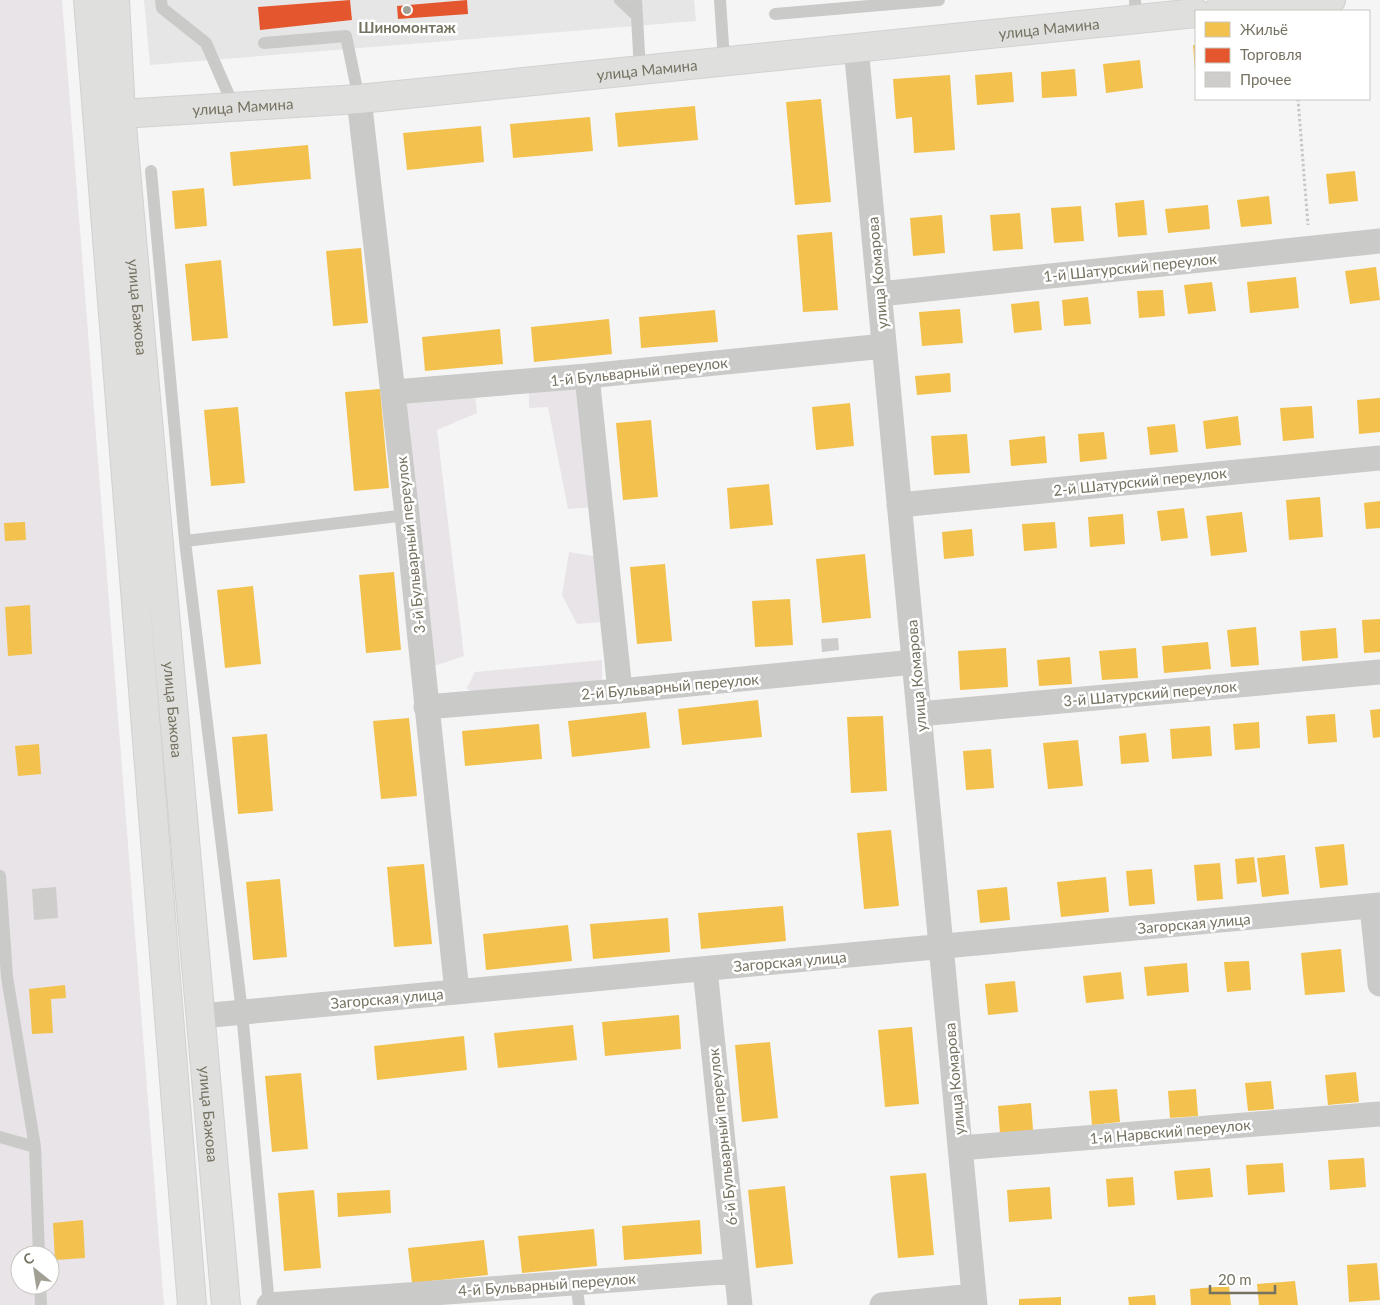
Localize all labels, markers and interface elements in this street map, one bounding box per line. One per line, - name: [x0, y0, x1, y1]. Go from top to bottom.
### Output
- marker: Шиномонтаж: [401, 4, 413, 16]
- legend: [1195, 10, 1370, 100]
- street label: улица Мамина: [998, 14, 1100, 42]
- place label: Шиномонтаж: [358, 18, 456, 36]
- text: Жильё: [1240, 20, 1288, 38]
- text: Торговля: [1240, 45, 1302, 63]
- street label: улица Мамина: [596, 55, 698, 84]
- text: Прочее: [1240, 70, 1291, 88]
- street label: улица Мамина: [192, 94, 294, 118]
- street label: улица Комарова: [863, 216, 891, 330]
- street label: 1-й Шатурский переулок: [1042, 249, 1218, 285]
- street label: улица Бажова: [125, 258, 151, 356]
- street label: 1-й Бульварный переулок: [549, 353, 729, 389]
- street label: 3-й Бульварный переулок: [392, 455, 428, 635]
- street label: 2-й Шатурский переулок: [1052, 463, 1228, 499]
- street label: улица Комарова: [902, 619, 930, 733]
- street label: улица Бажова: [160, 661, 187, 758]
- street label: 2-й Бульварный переулок: [580, 669, 760, 703]
- street label: 3-й Шатурский переулок: [1062, 676, 1238, 710]
- street label: Загорская улица: [1137, 909, 1251, 937]
- street label: Загорская улица: [733, 947, 847, 975]
- street label: Загорская улица: [330, 984, 444, 1012]
- street label: улица Комарова: [940, 1022, 968, 1136]
- street label: 6-й Бульварный переулок: [704, 1047, 740, 1227]
- street label: улица Бажова: [196, 1065, 222, 1163]
- street label: 1-й Нарвский переулок: [1089, 1115, 1252, 1147]
- north arrow: [10, 1245, 60, 1295]
- text: С: [20, 1248, 37, 1268]
- scale bar: [1210, 1262, 1275, 1294]
- street label: 4-й Бульварный переулок: [457, 1269, 637, 1299]
- text: 20 m: [1218, 1270, 1252, 1288]

